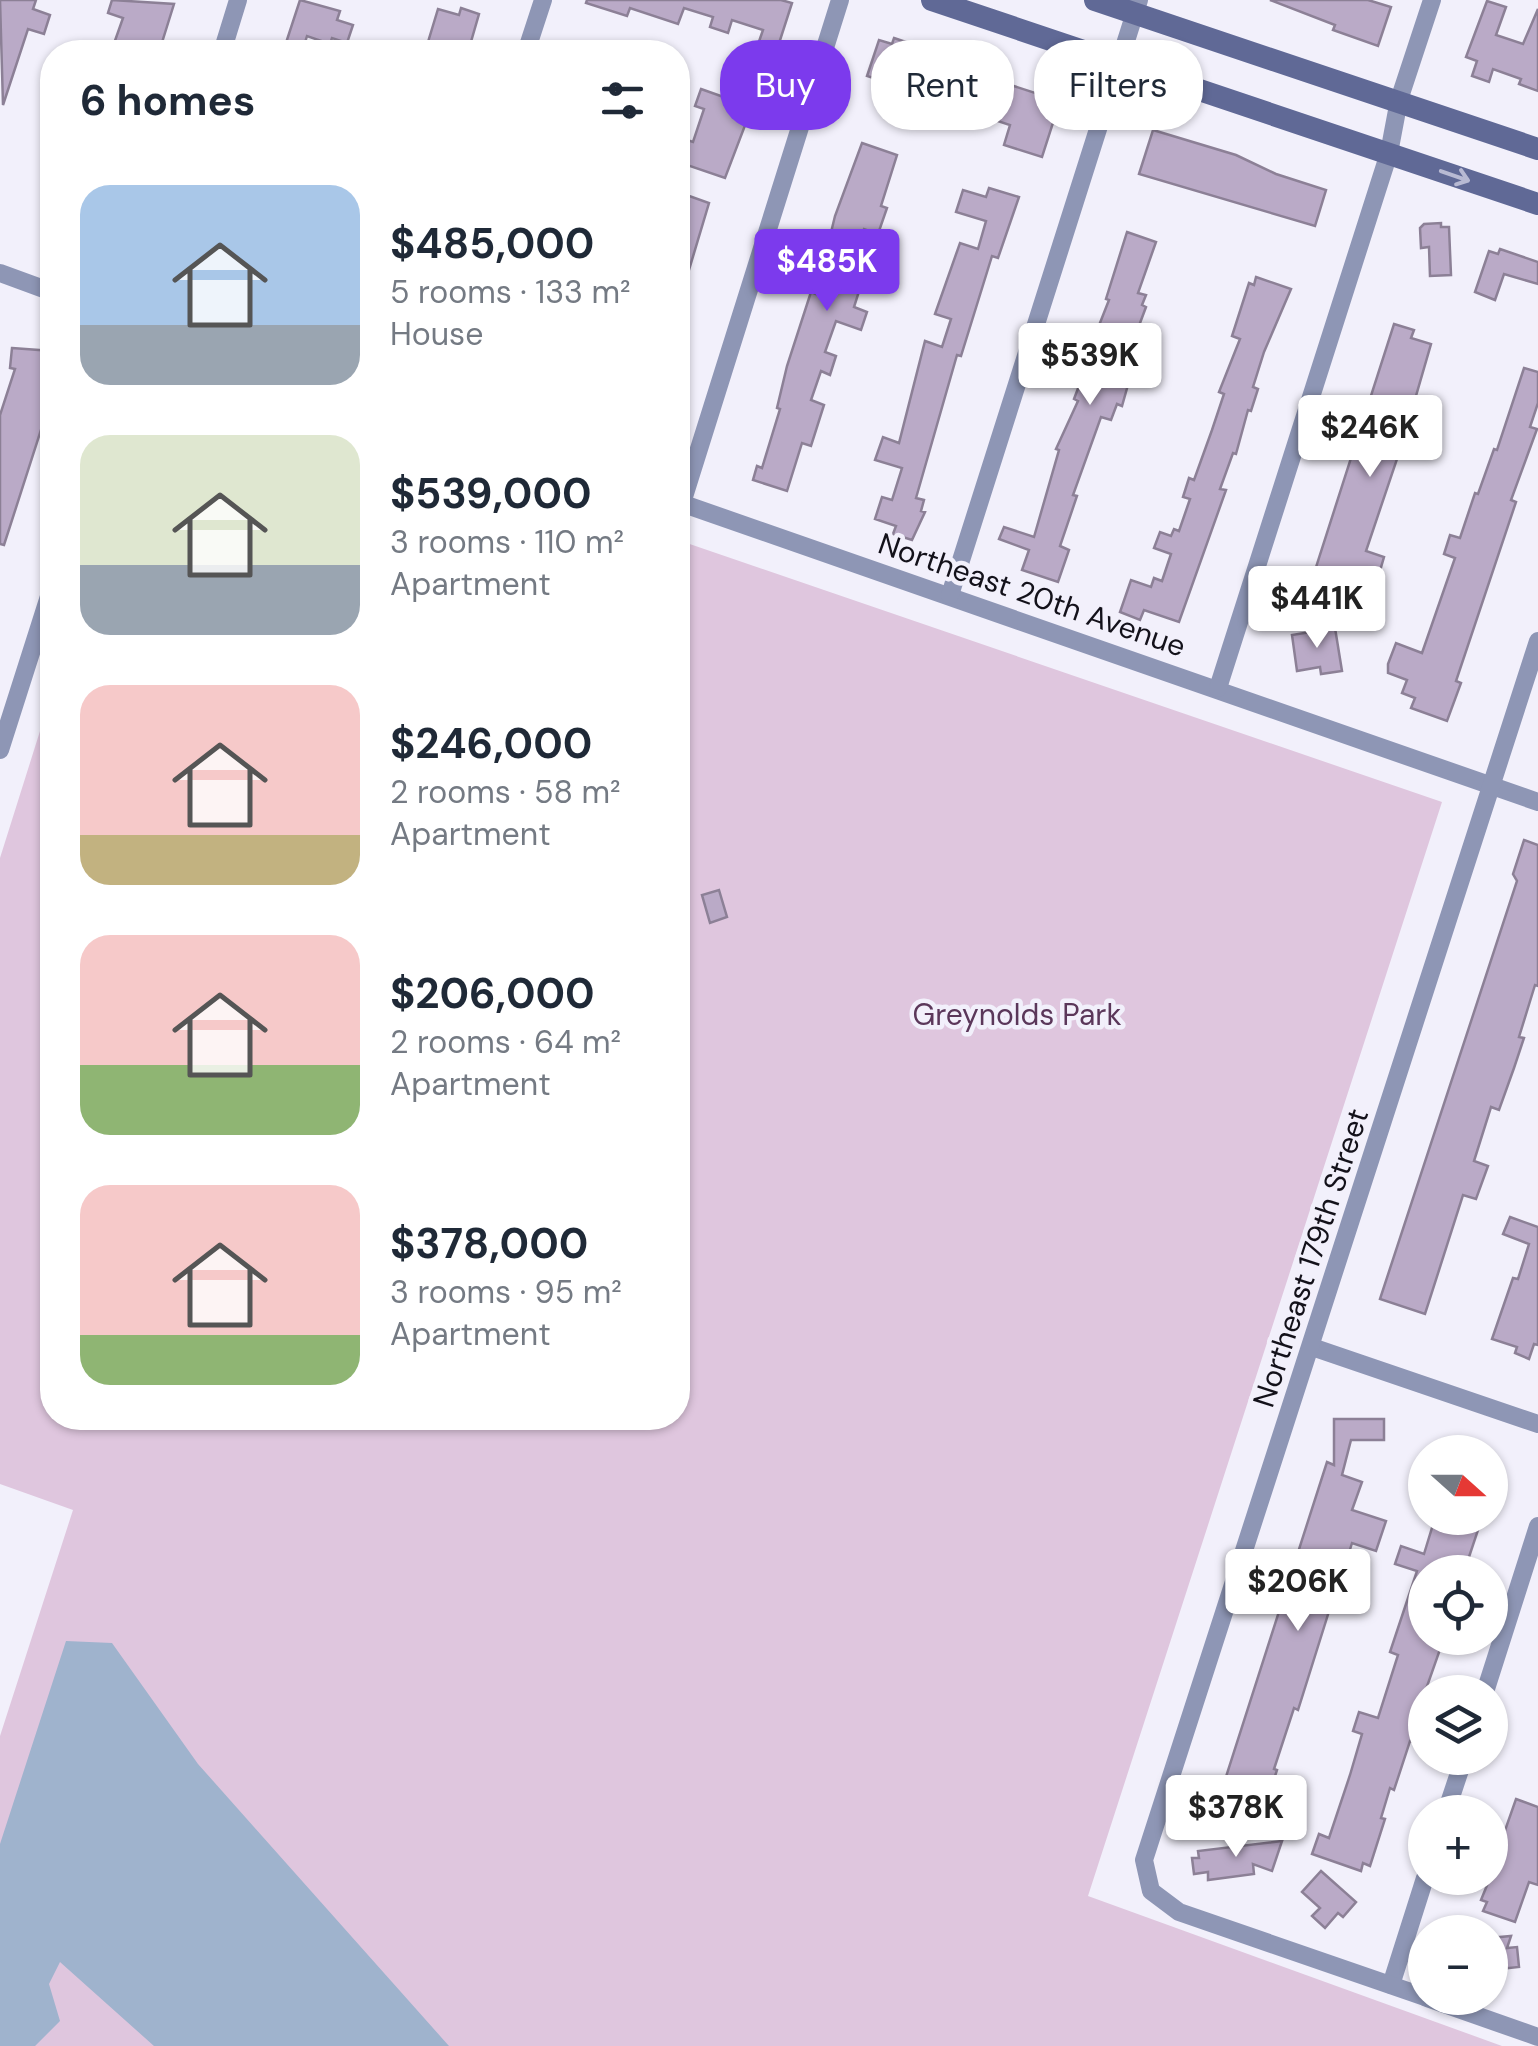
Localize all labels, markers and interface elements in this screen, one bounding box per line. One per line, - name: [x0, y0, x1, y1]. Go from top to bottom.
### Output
- chip: Buy: [720, 40, 851, 130]
- chip: Rent: [871, 40, 1014, 130]
- chip: Filters: [1034, 40, 1203, 130]
- text: 6 homes: [80, 73, 255, 128]
- icon: filters: [595, 73, 650, 128]
- one-way arrow: [1439, 168, 1470, 186]
- text: $485,000: [390, 216, 594, 271]
- icon: home: [160, 225, 280, 345]
- pin: $485K: [757, 229, 897, 314]
- text: $485K: [776, 240, 878, 282]
- text: 5 rooms · 133 m²: [390, 271, 631, 313]
- text: House: [390, 313, 483, 355]
- pin: $539K: [1020, 323, 1160, 408]
- text: $539K: [1041, 334, 1140, 376]
- pin: $246K: [1300, 395, 1440, 480]
- text: $246K: [1320, 406, 1420, 448]
- text: $539,000: [390, 466, 592, 521]
- icon: home: [160, 475, 280, 595]
- text: 3 rooms · 110 m²: [390, 521, 624, 563]
- street label: Northeast 20th Avenue: [873, 524, 1191, 665]
- text: Apartment: [390, 563, 551, 605]
- pin: $441K: [1247, 566, 1387, 651]
- text: $441K: [1270, 577, 1364, 619]
- text: $246,000: [390, 716, 592, 771]
- icon: home: [160, 725, 280, 845]
- text: 2 rooms · 58 m²: [390, 771, 621, 813]
- text: Apartment: [390, 813, 551, 855]
- text: $206,000: [390, 966, 595, 1021]
- icon: home: [160, 975, 280, 1095]
- park label: Greynolds Park: [912, 995, 1122, 1034]
- text: 2 rooms · 64 m²: [390, 1021, 621, 1063]
- text: Apartment: [390, 1063, 551, 1105]
- street label: Northeast 179th Street: [1244, 1104, 1377, 1412]
- text: $378,000: [390, 1216, 588, 1271]
- icon: home: [160, 1225, 280, 1345]
- text: 3 rooms · 95 m²: [390, 1271, 622, 1313]
- text: Apartment: [390, 1313, 551, 1355]
- north arrow: [1408, 1435, 1508, 1535]
- map controls: [1408, 1435, 1508, 2015]
- pin: $206K: [1228, 1549, 1368, 1634]
- button: locate: [1408, 1555, 1508, 1655]
- text: $206K: [1247, 1560, 1349, 1602]
- button: layers: [1408, 1675, 1508, 1775]
- pin: $378K: [1166, 1775, 1306, 1860]
- text: $378K: [1188, 1786, 1284, 1828]
- button: +: [1408, 1795, 1508, 1895]
- button: −: [1408, 1915, 1508, 2015]

